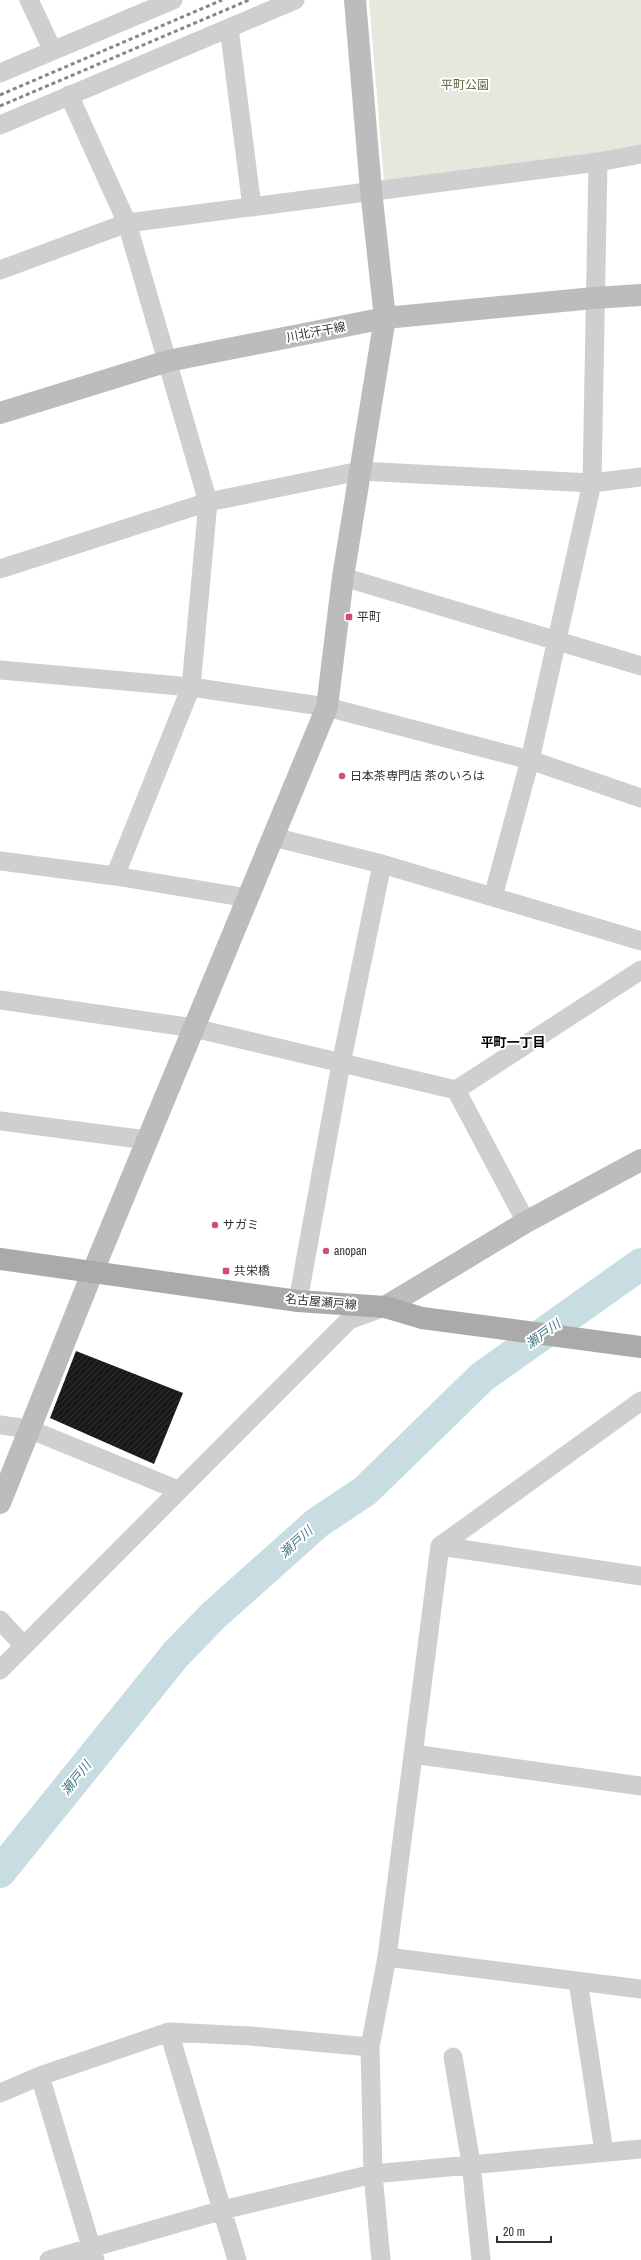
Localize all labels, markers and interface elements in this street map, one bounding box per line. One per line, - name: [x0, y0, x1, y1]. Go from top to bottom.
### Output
- park label: 平町公園: [441, 77, 489, 93]
- street label: 川北汗干線: [285, 318, 347, 346]
- place label: 平町: [357, 609, 381, 625]
- marker: 平町: [344, 612, 354, 622]
- place label: 日本茶専門店 茶のいろは: [350, 768, 485, 784]
- marker: 日本茶専門店 茶のいろは: [337, 771, 347, 781]
- district label: 平町一丁目: [480, 1034, 546, 1051]
- place label: サガミ: [223, 1217, 259, 1233]
- marker: サガミ: [210, 1220, 220, 1230]
- place label: anopan: [334, 1243, 367, 1259]
- marker: anopan: [321, 1246, 331, 1256]
- place label: 共栄橋: [234, 1263, 270, 1279]
- marker: 共栄橋: [221, 1266, 231, 1276]
- street label: 名古屋瀬戸線: [284, 1291, 358, 1313]
- water label: 瀬戸川: [522, 1314, 565, 1352]
- water label: 瀬戸川: [276, 1521, 318, 1561]
- water label: 瀬戸川: [57, 1756, 96, 1799]
- scale bar: [497, 2218, 551, 2244]
- text: 20 m: [503, 2224, 525, 2240]

